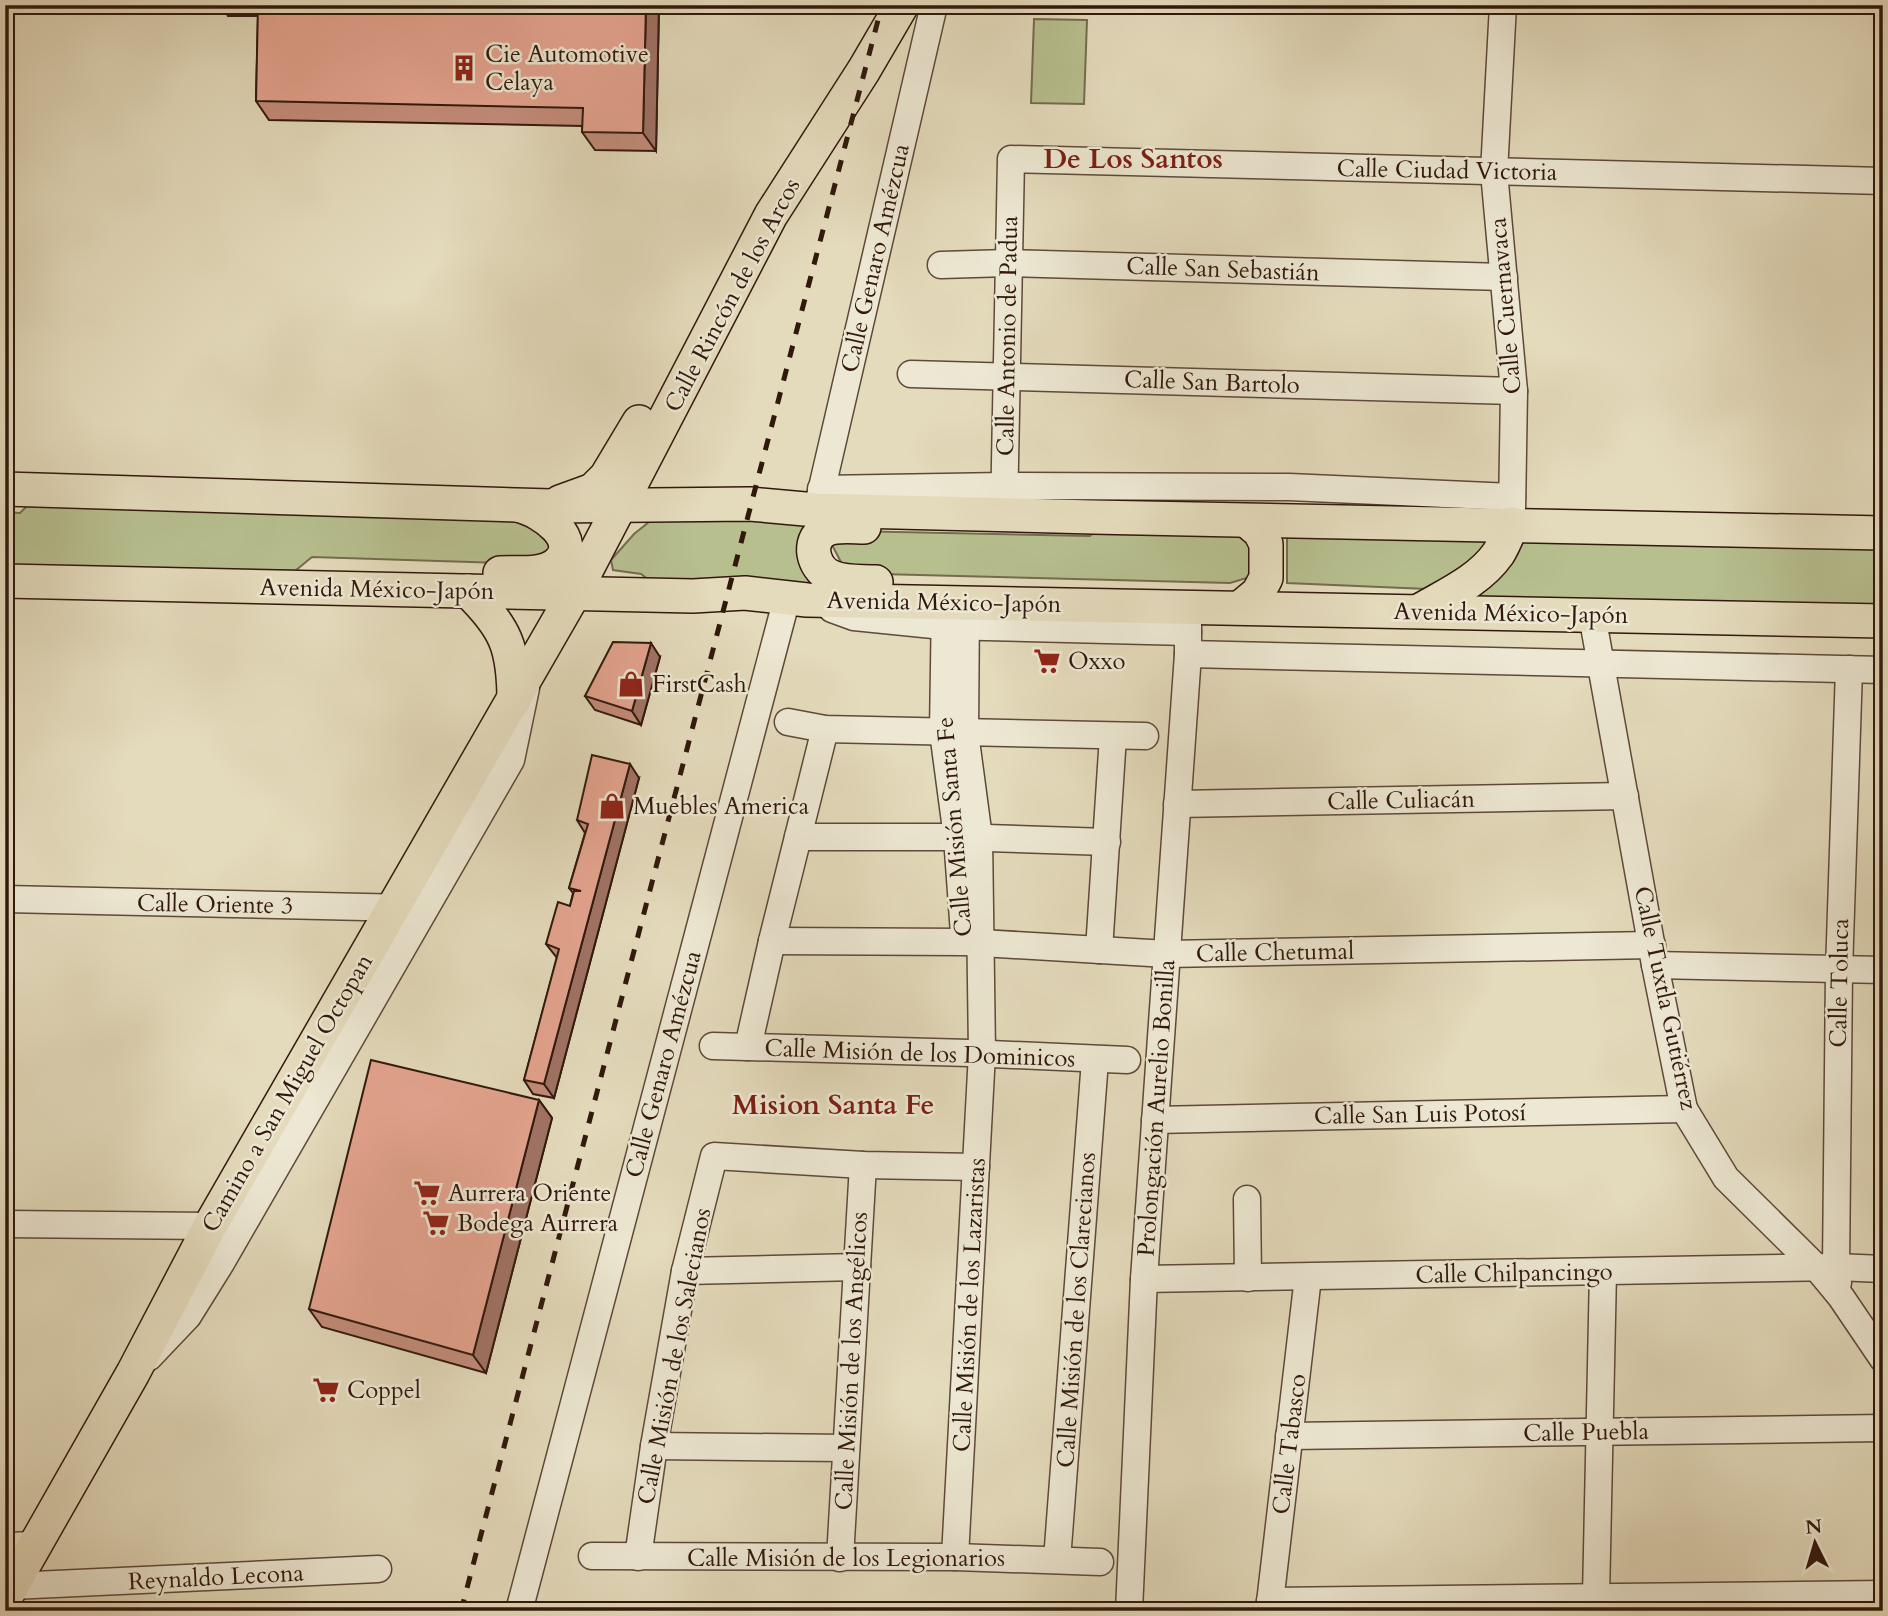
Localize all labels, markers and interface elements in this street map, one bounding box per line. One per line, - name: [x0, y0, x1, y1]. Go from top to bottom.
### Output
- place label: Cie Automotive Celaya: [485, 38, 649, 99]
- building icon: Cie Automotive Celaya: [449, 53, 479, 83]
- street label: Calle Genaro Amézcua: [833, 140, 918, 376]
- district label: De Los Santos: [1043, 140, 1223, 178]
- street label: Calle Ciudad Victoria: [1336, 152, 1558, 189]
- street label: Calle Rincón de los Arcos: [657, 172, 808, 418]
- street label: Calle Antonio de Padua: [989, 215, 1026, 456]
- street label: Calle Cuernavaca: [1481, 216, 1530, 396]
- street label: Calle San Sebastián: [1126, 250, 1321, 289]
- street label: Calle San Bartolo: [1124, 363, 1300, 402]
- street label: Avenida México-Japón: [259, 571, 495, 608]
- street label: Avenida México-Japón: [826, 584, 1062, 621]
- street label: Avenida México-Japón: [1393, 595, 1629, 632]
- place label: Oxxo: [1068, 645, 1126, 678]
- supermarket icon: Oxxo: [1032, 646, 1062, 676]
- place label: FirstCash: [652, 668, 747, 701]
- shop icon: FirstCash: [616, 669, 646, 699]
- street label: Calle Misión Santa Fe: [928, 716, 981, 938]
- street label: Calle Culiacán: [1327, 783, 1476, 818]
- place label: Muebles America: [633, 790, 810, 823]
- shop icon: Muebles America: [597, 791, 627, 821]
- street label: Calle Tuxtla Gutiérrez: [1626, 883, 1705, 1113]
- street label: Calle Oriente 3: [137, 887, 293, 922]
- street label: Calle Toluca: [1822, 917, 1857, 1048]
- street label: Calle Chetumal: [1196, 935, 1354, 970]
- street label: Calle Genaro Amézcua: [617, 946, 710, 1181]
- street label: Camino a San Miguel Octopan: [194, 948, 381, 1239]
- street label: Prolongación Aurelio Bonilla: [1130, 958, 1183, 1258]
- street label: Calle Misión de los Dominicos: [764, 1032, 1076, 1075]
- district label: Mision Santa Fe: [732, 1086, 934, 1124]
- street label: Calle San Luis Potosí: [1314, 1096, 1527, 1133]
- street label: Calle Misión de los Clarecianos: [1049, 1151, 1104, 1469]
- street label: Calle Misión de los Lazaristas: [945, 1157, 994, 1453]
- place label: Aurrera Oriente: [448, 1177, 612, 1210]
- supermarket icon: Aurrera Oriente: [412, 1178, 442, 1208]
- street label: Calle Misión de los Salecianos: [630, 1205, 719, 1507]
- place label: Bodega Aurrera: [457, 1207, 619, 1240]
- supermarket icon: Bodega Aurrera: [421, 1208, 451, 1238]
- street label: Calle Misión de los Angélicos: [827, 1211, 876, 1511]
- street label: Calle Chilpancingo: [1415, 1255, 1613, 1292]
- street label: Calle Tabasco: [1264, 1372, 1314, 1516]
- place label: Coppel: [347, 1374, 421, 1407]
- supermarket icon: Coppel: [311, 1375, 341, 1405]
- street label: Calle Puebla: [1523, 1415, 1650, 1450]
- north arrow: [1780, 1508, 1850, 1578]
- text: N: [1804, 1513, 1823, 1541]
- street label: Calle Misión de los Legionarios: [687, 1542, 1005, 1575]
- street label: Reynaldo Lecona: [127, 1556, 305, 1599]

